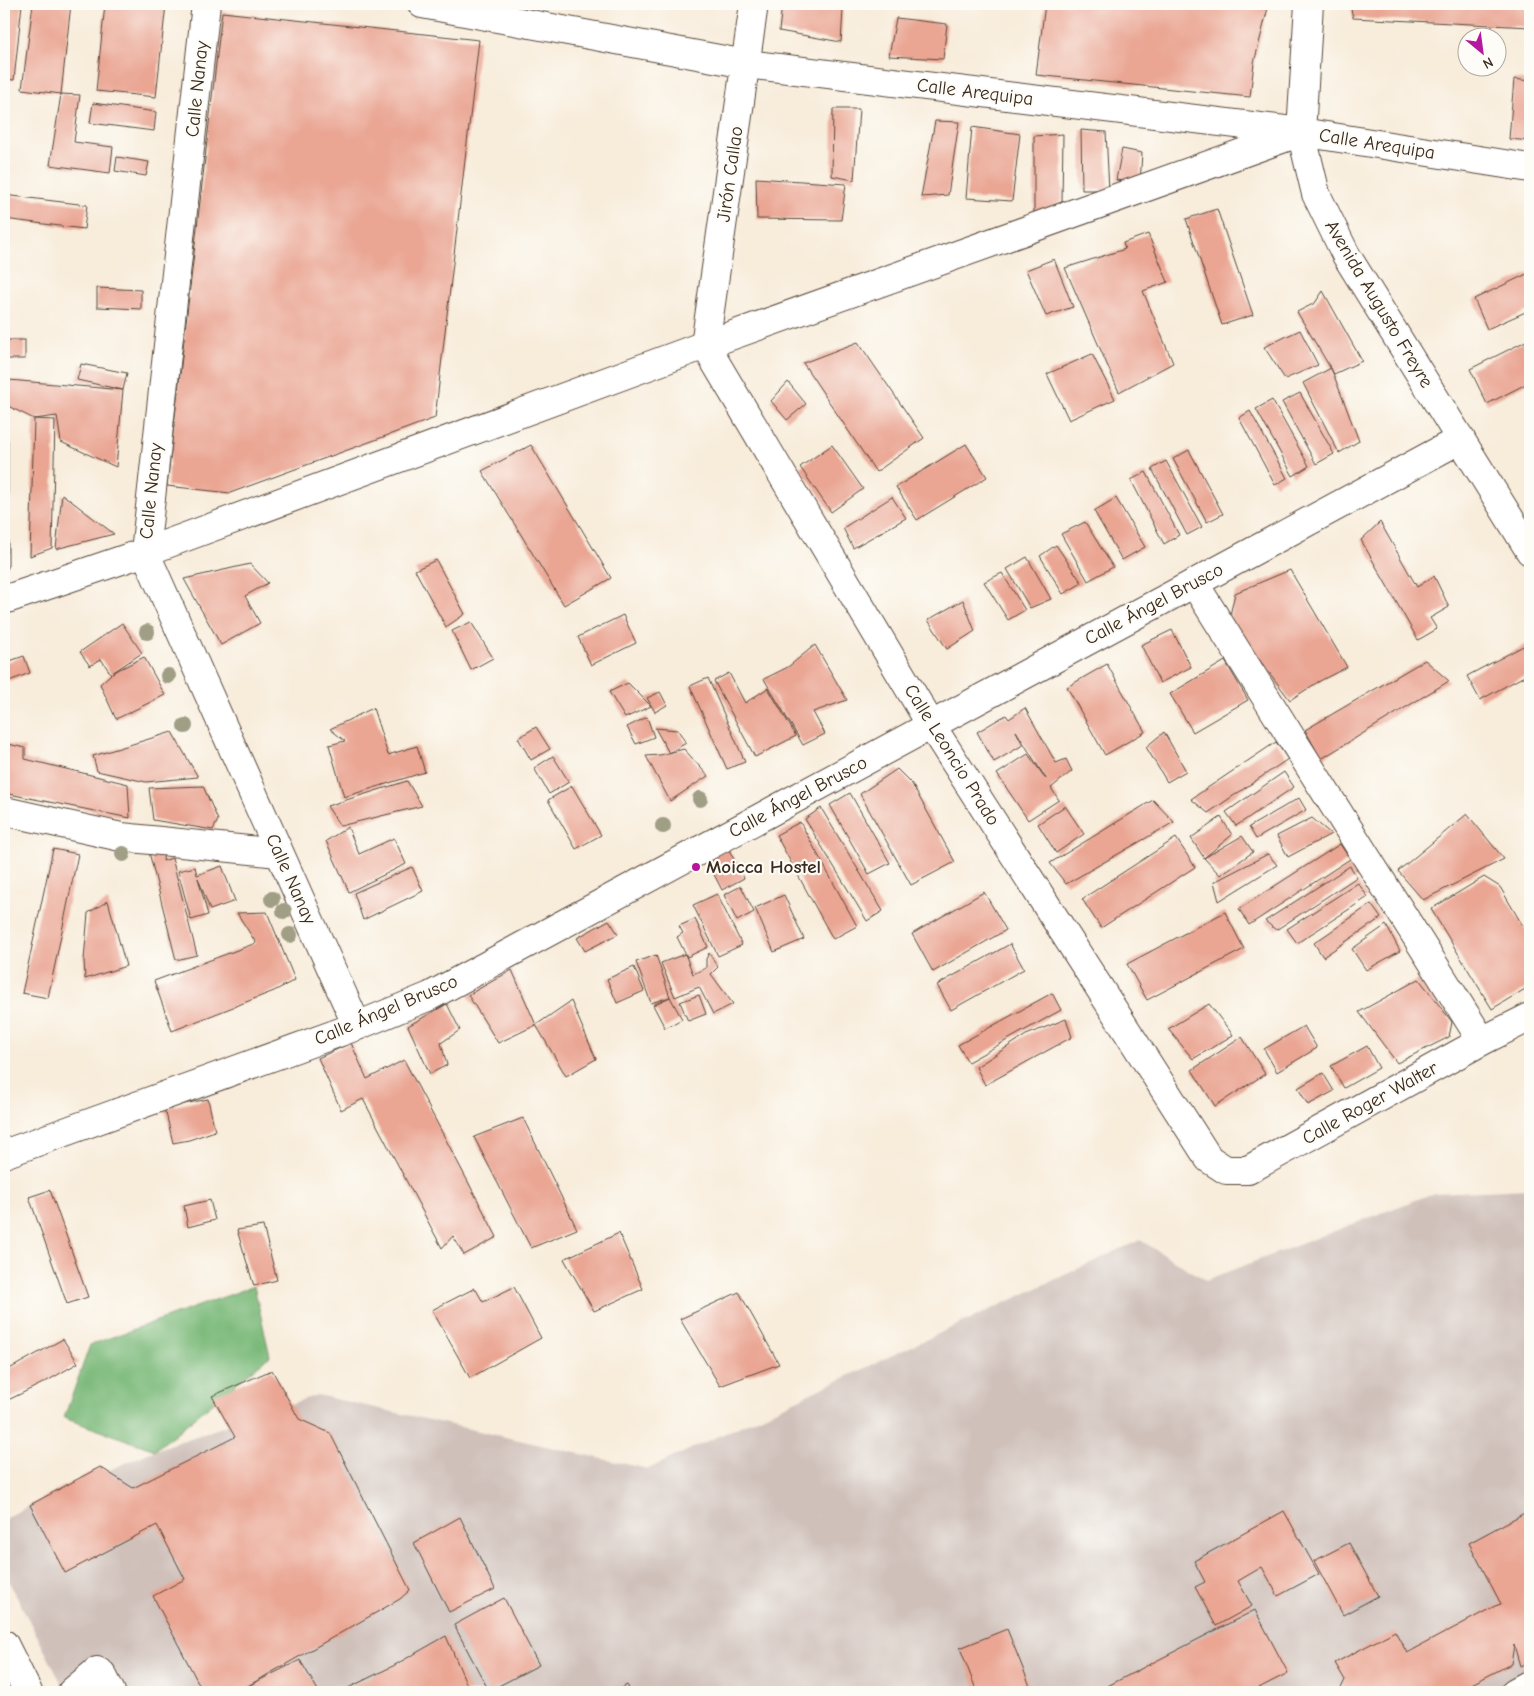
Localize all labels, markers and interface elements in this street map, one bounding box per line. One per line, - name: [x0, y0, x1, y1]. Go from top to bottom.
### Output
- north arrow: [1456, 28, 1506, 78]
- street label: Calle Nanay: [181, 39, 213, 138]
- text: N: [1480, 53, 1496, 73]
- street label: Calle Arequipa: [916, 74, 1034, 110]
- street label: Calle Arequipa: [1317, 124, 1437, 164]
- street label: Jirón Callao: [712, 125, 748, 223]
- street label: Avenida Augusto Freyre: [1320, 216, 1438, 392]
- street label: Calle Nanay: [135, 441, 167, 540]
- street label: Calle Ángel Brusco: [1081, 558, 1227, 650]
- street label: Calle Leoncio Prado: [900, 680, 1004, 830]
- street label: Calle Ángel Brusco: [725, 751, 871, 843]
- street label: Calle Nanay: [261, 830, 321, 928]
- place label: Moicca Hostel: [706, 856, 821, 878]
- marker: Moicca Hostel: [690, 861, 702, 873]
- street label: Calle Ángel Brusco: [311, 970, 461, 1050]
- street label: Calle Roger Walter: [1298, 1056, 1442, 1149]

